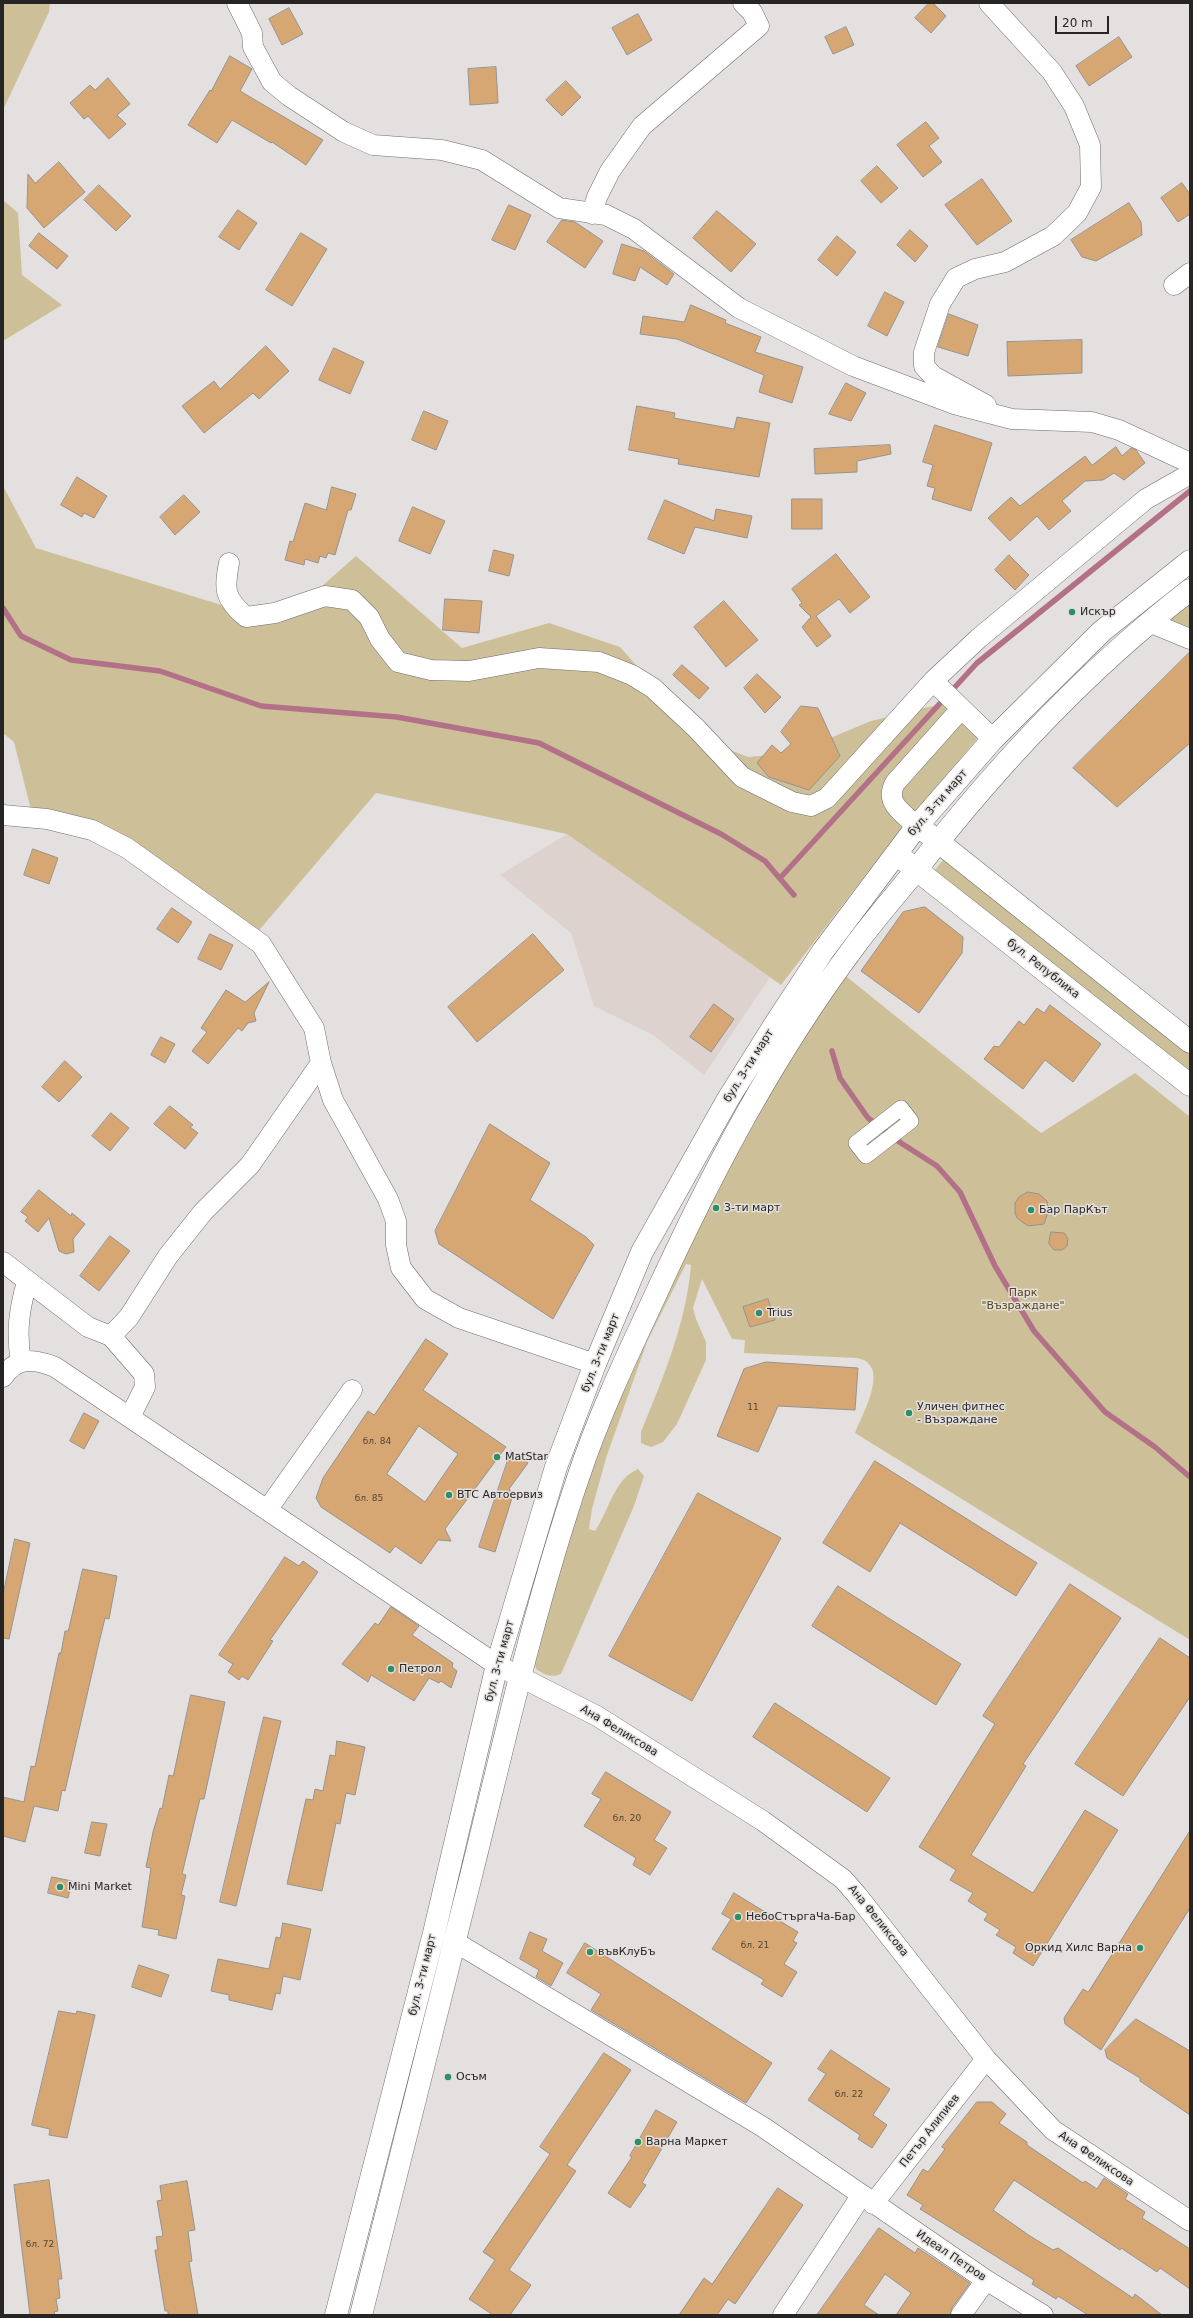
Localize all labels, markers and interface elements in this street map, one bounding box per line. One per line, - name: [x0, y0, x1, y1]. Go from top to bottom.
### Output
- scale bar: [1057, 8, 1111, 34]
- text: 20 m: [1062, 16, 1093, 30]
- place label: Искър: [1080, 605, 1116, 619]
- marker: Искър: [1067, 607, 1077, 617]
- street label: бул. 3-ти март: [906, 767, 970, 839]
- street label: бул. Република: [1004, 936, 1082, 1002]
- street label: бул. 3-ти март: [721, 1027, 777, 1105]
- place label: 3-ти март: [724, 1201, 780, 1215]
- marker: 3-ти март: [711, 1203, 721, 1213]
- place label: Бар ПарКът: [1039, 1203, 1108, 1217]
- marker: Бар ПарКът: [1026, 1205, 1036, 1215]
- park label: Парк "Възраждане": [981, 1286, 1065, 1312]
- place label: Trius: [767, 1306, 792, 1320]
- marker: Trius: [754, 1308, 764, 1318]
- street label: бул. 3-ти март: [579, 1312, 623, 1394]
- place label: Уличен фитнес - Възраждане: [917, 1400, 1005, 1426]
- house number: 11: [747, 1403, 759, 1413]
- marker: Уличен фитнес - Възраждане: [904, 1408, 914, 1418]
- house number: бл. 84: [363, 1437, 391, 1447]
- place label: MatStar: [505, 1450, 548, 1464]
- marker: MatStar: [492, 1452, 502, 1462]
- place label: ВТС Автоервиз: [457, 1488, 543, 1502]
- marker: ВТС Автоервиз: [444, 1490, 454, 1500]
- house number: бл. 85: [355, 1494, 383, 1504]
- street label: бул. 3-ти март: [483, 1619, 517, 1703]
- place label: Петрол: [399, 1662, 441, 1676]
- marker: Петрол: [386, 1664, 396, 1674]
- street label: Ана Феликсова: [578, 1703, 660, 1759]
- house number: бл. 20: [613, 1814, 641, 1824]
- place label: Mini Market: [68, 1880, 132, 1894]
- marker: Mini Market: [55, 1882, 65, 1892]
- street label: Ана Феликсова: [845, 1883, 911, 1959]
- place label: НебоСтъргаЧа-Бар: [746, 1910, 855, 1924]
- marker: НебоСтъргаЧа-Бар: [733, 1912, 743, 1922]
- street label: бул. 3-ти март: [406, 1933, 440, 2017]
- house number: бл. 21: [741, 1941, 769, 1951]
- place label: Оркид Хилс Варна: [1025, 1941, 1132, 1955]
- marker: Оркид Хилс Варна: [1135, 1943, 1145, 1953]
- place label: въвКлуБъ: [598, 1945, 655, 1959]
- marker: въвКлуБъ: [585, 1947, 595, 1957]
- place label: Осъм: [456, 2070, 487, 2084]
- marker: Осъм: [443, 2072, 453, 2082]
- house number: бл. 22: [835, 2090, 863, 2100]
- street label: Петър Алипиев: [897, 2092, 963, 2170]
- street label: Ана Феликсова: [1056, 2129, 1136, 2189]
- place label: Варна Маркет: [646, 2135, 728, 2149]
- marker: Варна Маркет: [633, 2137, 643, 2147]
- street label: Идеал Петров: [914, 2228, 988, 2284]
- house number: бл. 72: [26, 2240, 54, 2250]

